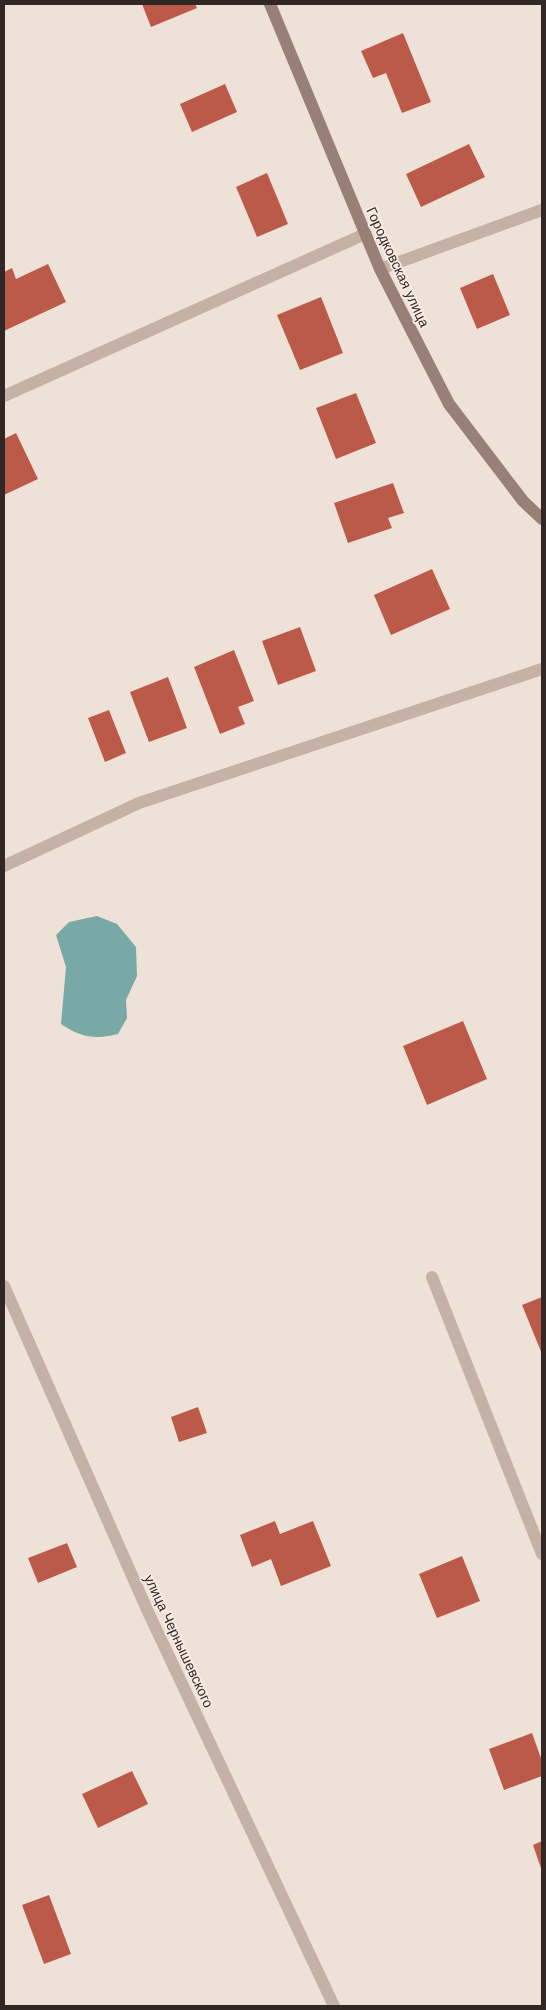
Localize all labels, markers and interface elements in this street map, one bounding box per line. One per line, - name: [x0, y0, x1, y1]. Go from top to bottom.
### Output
- street label: Городковская улица: [363, 205, 433, 330]
- street label: улица Чернышевского: [141, 1572, 217, 1710]

